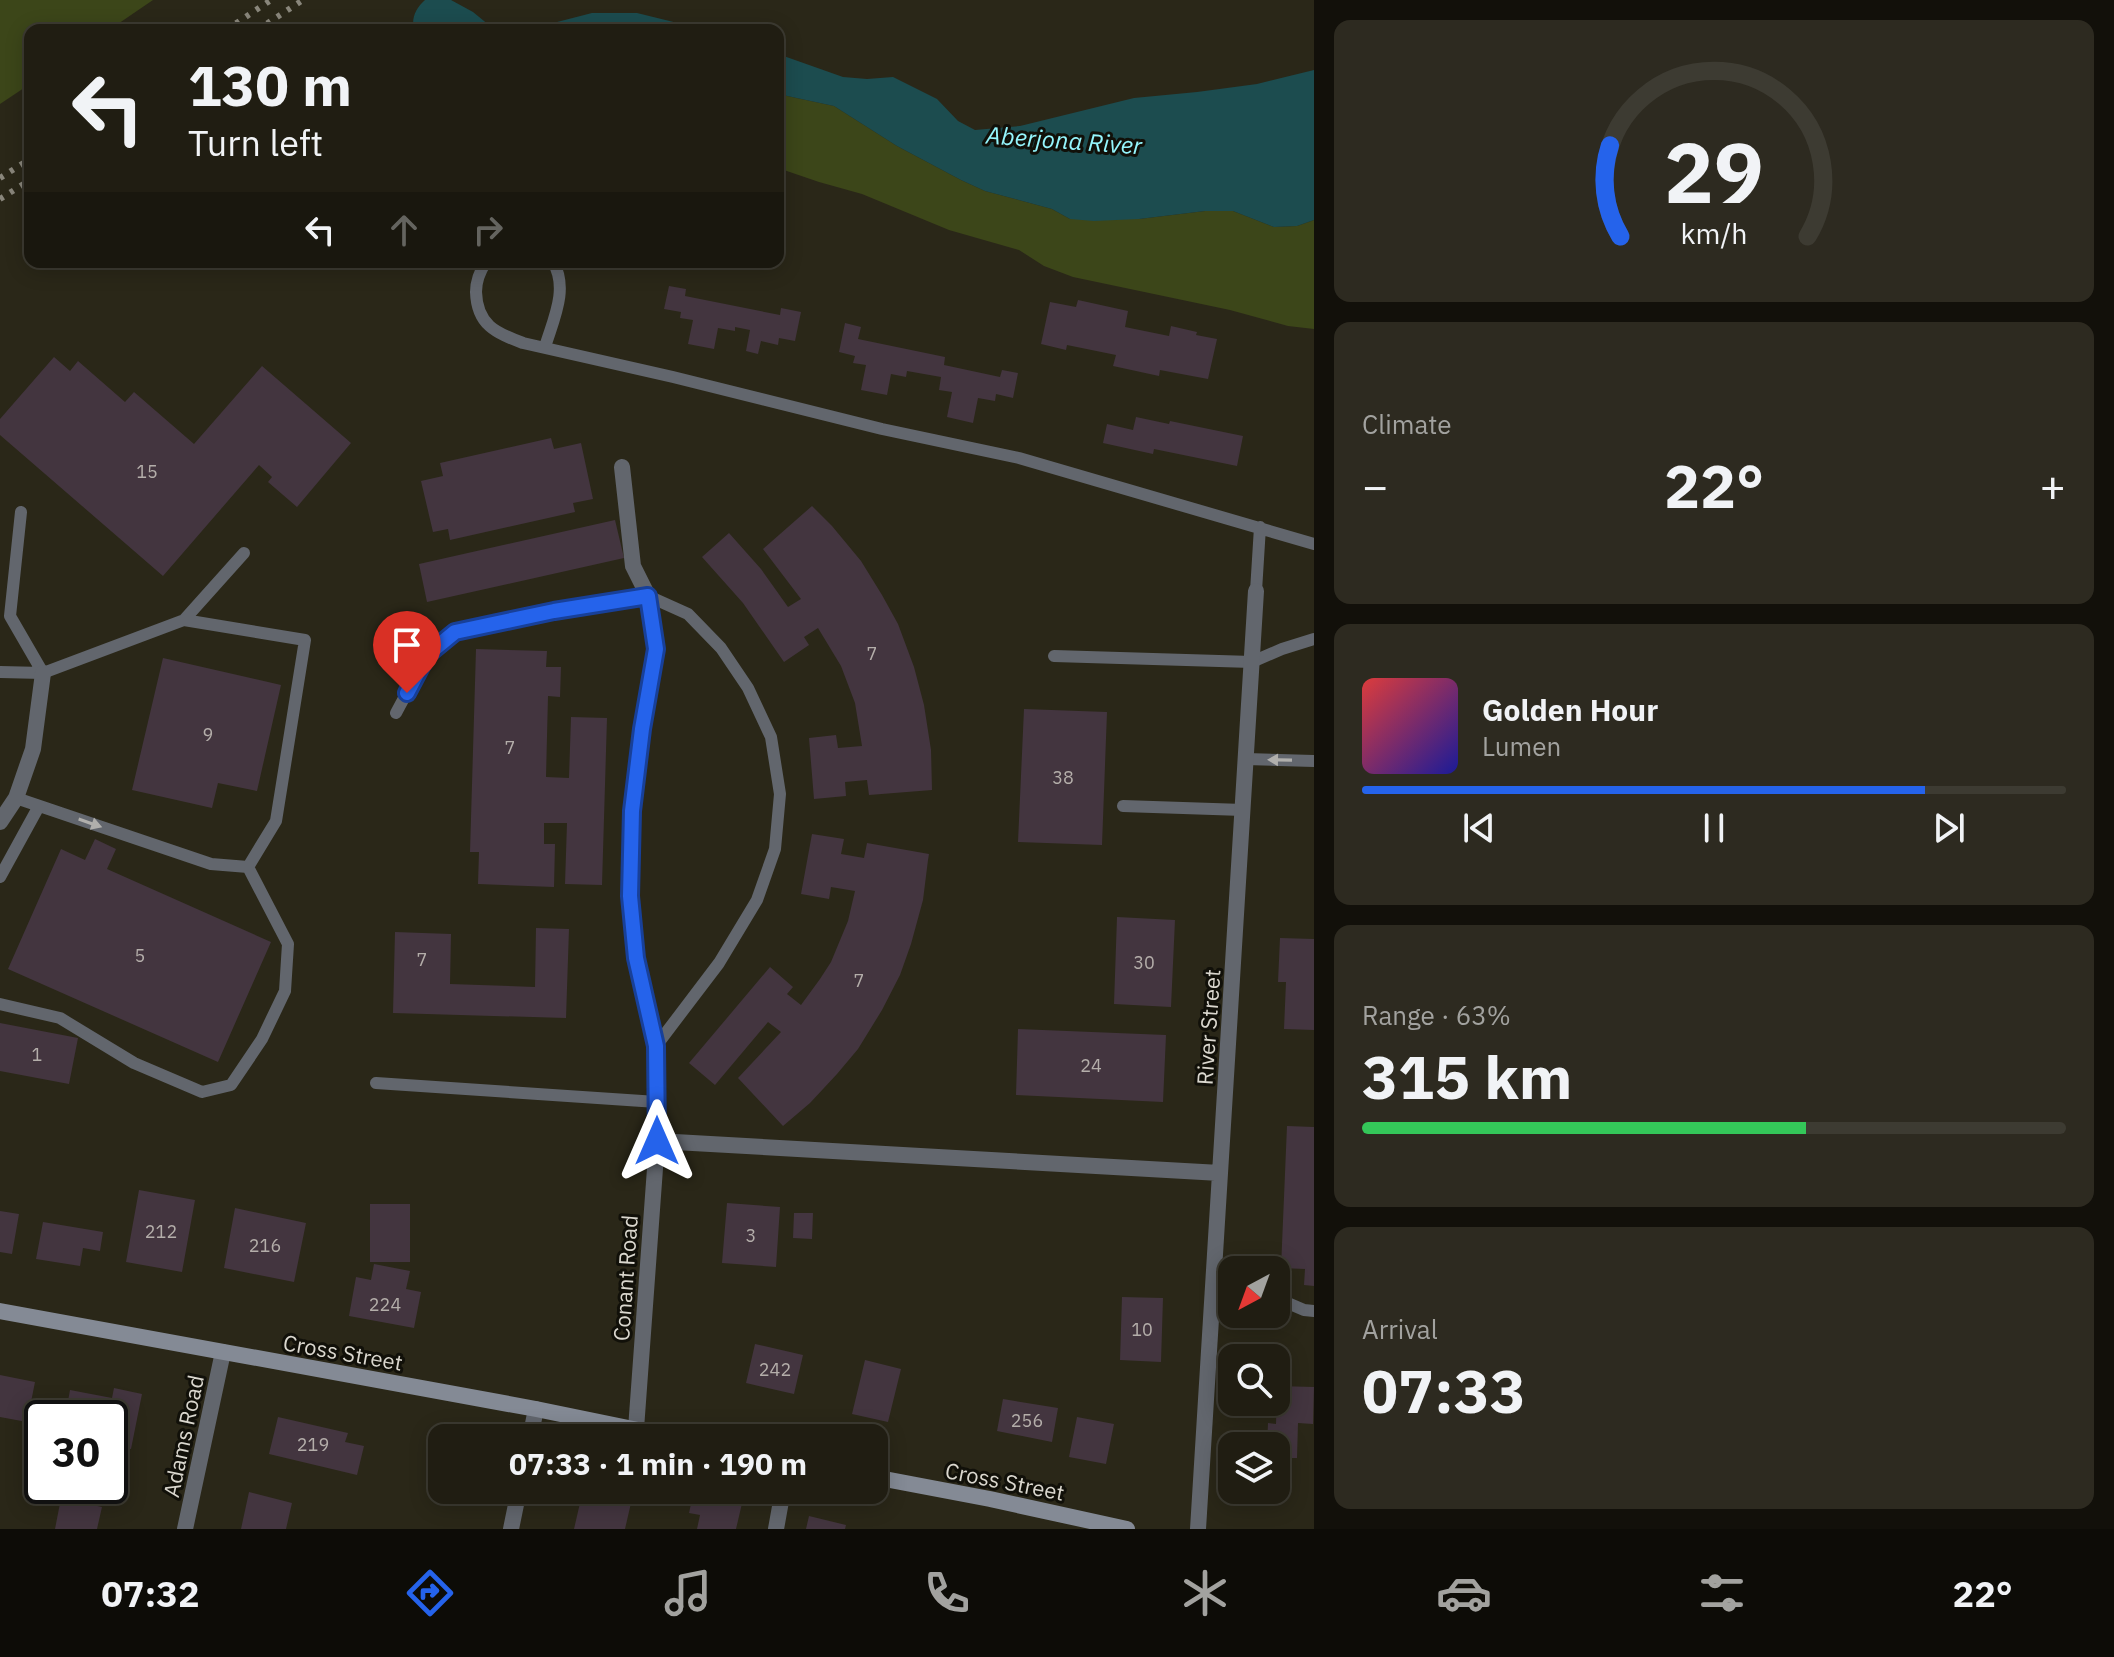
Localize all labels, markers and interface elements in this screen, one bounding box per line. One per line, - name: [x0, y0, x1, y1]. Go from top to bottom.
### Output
- text: 130 m: [188, 49, 352, 121]
- icon: left: [56, 56, 160, 160]
- text: 29: [1664, 117, 1764, 225]
- text: Turn left: [188, 119, 323, 166]
- water label: Aberjona River: [984, 119, 1144, 161]
- icon: left: [298, 208, 342, 252]
- icon: ahead: [382, 208, 426, 252]
- icon: right: [466, 208, 510, 252]
- text: km/h: [1680, 215, 1748, 252]
- text: Climate: [1362, 407, 1452, 441]
- text: 22°: [1664, 446, 1764, 525]
- text: −: [1362, 457, 1388, 514]
- text: +: [2040, 457, 2066, 514]
- house number: 15: [136, 460, 158, 483]
- pin: [373, 611, 441, 693]
- icon: arrive: [385, 623, 429, 667]
- house number: 7: [867, 642, 877, 665]
- text: Golden Hour: [1482, 690, 1658, 729]
- house number: 9: [203, 723, 213, 746]
- text: Lumen: [1482, 729, 1561, 763]
- house number: 7: [505, 736, 515, 759]
- one-way arrow: [1267, 754, 1292, 767]
- house number: 38: [1052, 766, 1074, 789]
- icon: previous: [1457, 806, 1501, 850]
- icon: pause: [1692, 806, 1736, 850]
- icon: next: [1927, 806, 1971, 850]
- one-way arrow: [79, 818, 103, 830]
- house number: 5: [135, 944, 145, 967]
- house number: 7: [417, 948, 427, 971]
- house number: 30: [1133, 951, 1155, 974]
- street label: River Street: [1189, 968, 1227, 1086]
- house number: 7: [854, 969, 864, 992]
- text: Range · 63%: [1362, 998, 1511, 1032]
- text: 315 km: [1362, 1037, 1572, 1116]
- house number: 1: [32, 1043, 42, 1066]
- house number: 24: [1080, 1054, 1102, 1077]
- position arrow: [615, 1099, 699, 1183]
- street label: Conant Road: [606, 1214, 644, 1342]
- house number: 212: [145, 1220, 177, 1243]
- house number: 3: [746, 1224, 756, 1247]
- house number: 216: [249, 1234, 281, 1257]
- north arrow: [1218, 1256, 1290, 1328]
- map controls: [1218, 1256, 1290, 1504]
- house number: 224: [369, 1293, 401, 1316]
- text: Arrival: [1362, 1312, 1438, 1346]
- house number: 10: [1131, 1318, 1153, 1341]
- street label: Cross Street: [281, 1327, 405, 1377]
- button: search: [1218, 1344, 1290, 1416]
- text: 07:33: [1362, 1351, 1526, 1430]
- house number: 242: [759, 1358, 791, 1381]
- street label: Adams Road: [156, 1372, 210, 1500]
- speed limit sign: 30: [24, 1400, 128, 1504]
- house number: 256: [1011, 1409, 1043, 1432]
- button: layers: [1218, 1432, 1290, 1504]
- house number: 219: [297, 1433, 329, 1456]
- text: 07:33 · 1 min · 190 m: [509, 1444, 807, 1483]
- street label: Cross Street: [943, 1455, 1067, 1507]
- icon: directions: [402, 1565, 458, 1621]
- icon: music: [660, 1565, 716, 1621]
- icon: phone: [919, 1565, 975, 1621]
- icon: climate: [1177, 1565, 1233, 1621]
- icon: car: [1436, 1565, 1492, 1621]
- icon: filters: [1694, 1565, 1750, 1621]
- text: 07:32: [101, 1570, 200, 1617]
- text: 22°: [1953, 1570, 2013, 1617]

